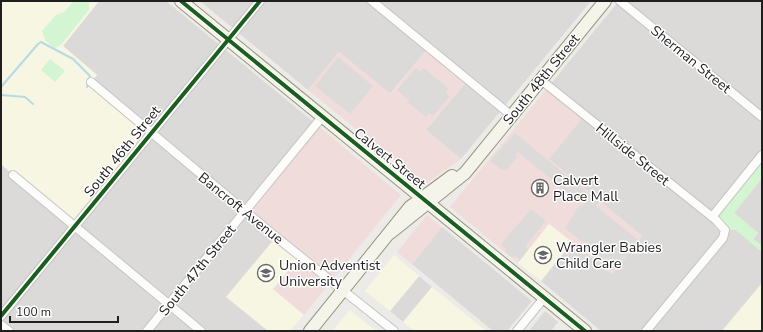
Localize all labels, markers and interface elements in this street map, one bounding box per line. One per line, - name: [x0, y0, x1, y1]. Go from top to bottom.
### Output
- street label: Sherman Street: [647, 21, 735, 98]
- street label: South 48th Street: [499, 30, 584, 129]
- street label: South 46th Street: [80, 102, 165, 201]
- street label: Hillside Street: [592, 119, 674, 190]
- street label: Calvert Street: [350, 124, 430, 193]
- street label: Bancroft Avenue: [194, 168, 287, 249]
- place label: Calvert Place Mall: [553, 171, 619, 206]
- building icon: Calvert Place Mall: [530, 178, 550, 198]
- street label: South 47th Street: [155, 221, 240, 320]
- place label: Wrangler Babies Child Care: [556, 238, 662, 273]
- school or university icon: Wrangler Babies Child Care: [533, 245, 553, 265]
- place label: Union Adventist University: [279, 256, 380, 291]
- school or university icon: Union Adventist University: [256, 263, 276, 283]
- scale bar: [10, 298, 118, 324]
- text: 100 m: [16, 304, 51, 320]

